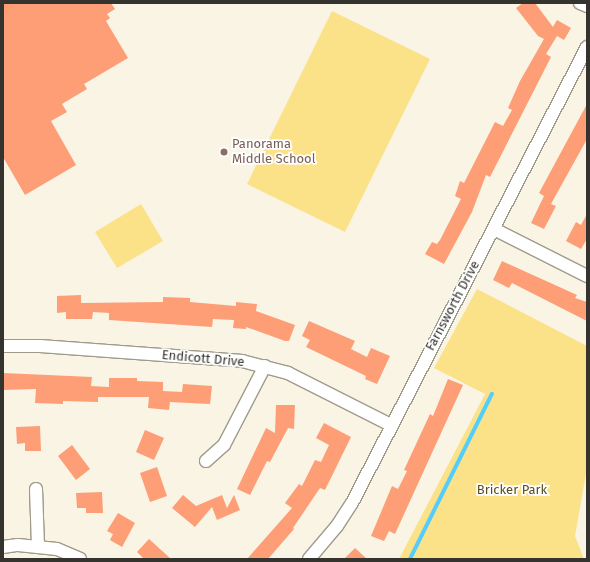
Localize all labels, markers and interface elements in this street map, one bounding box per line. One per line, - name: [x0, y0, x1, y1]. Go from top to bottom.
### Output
- place label: Panorama Middle School: [232, 137, 316, 168]
- marker: Panorama Middle School: [219, 147, 229, 157]
- street label: Farnsworth Drive: [423, 258, 483, 354]
- street label: Endicott Drive: [161, 348, 245, 370]
- park label: Bricker Park: [477, 482, 547, 498]

